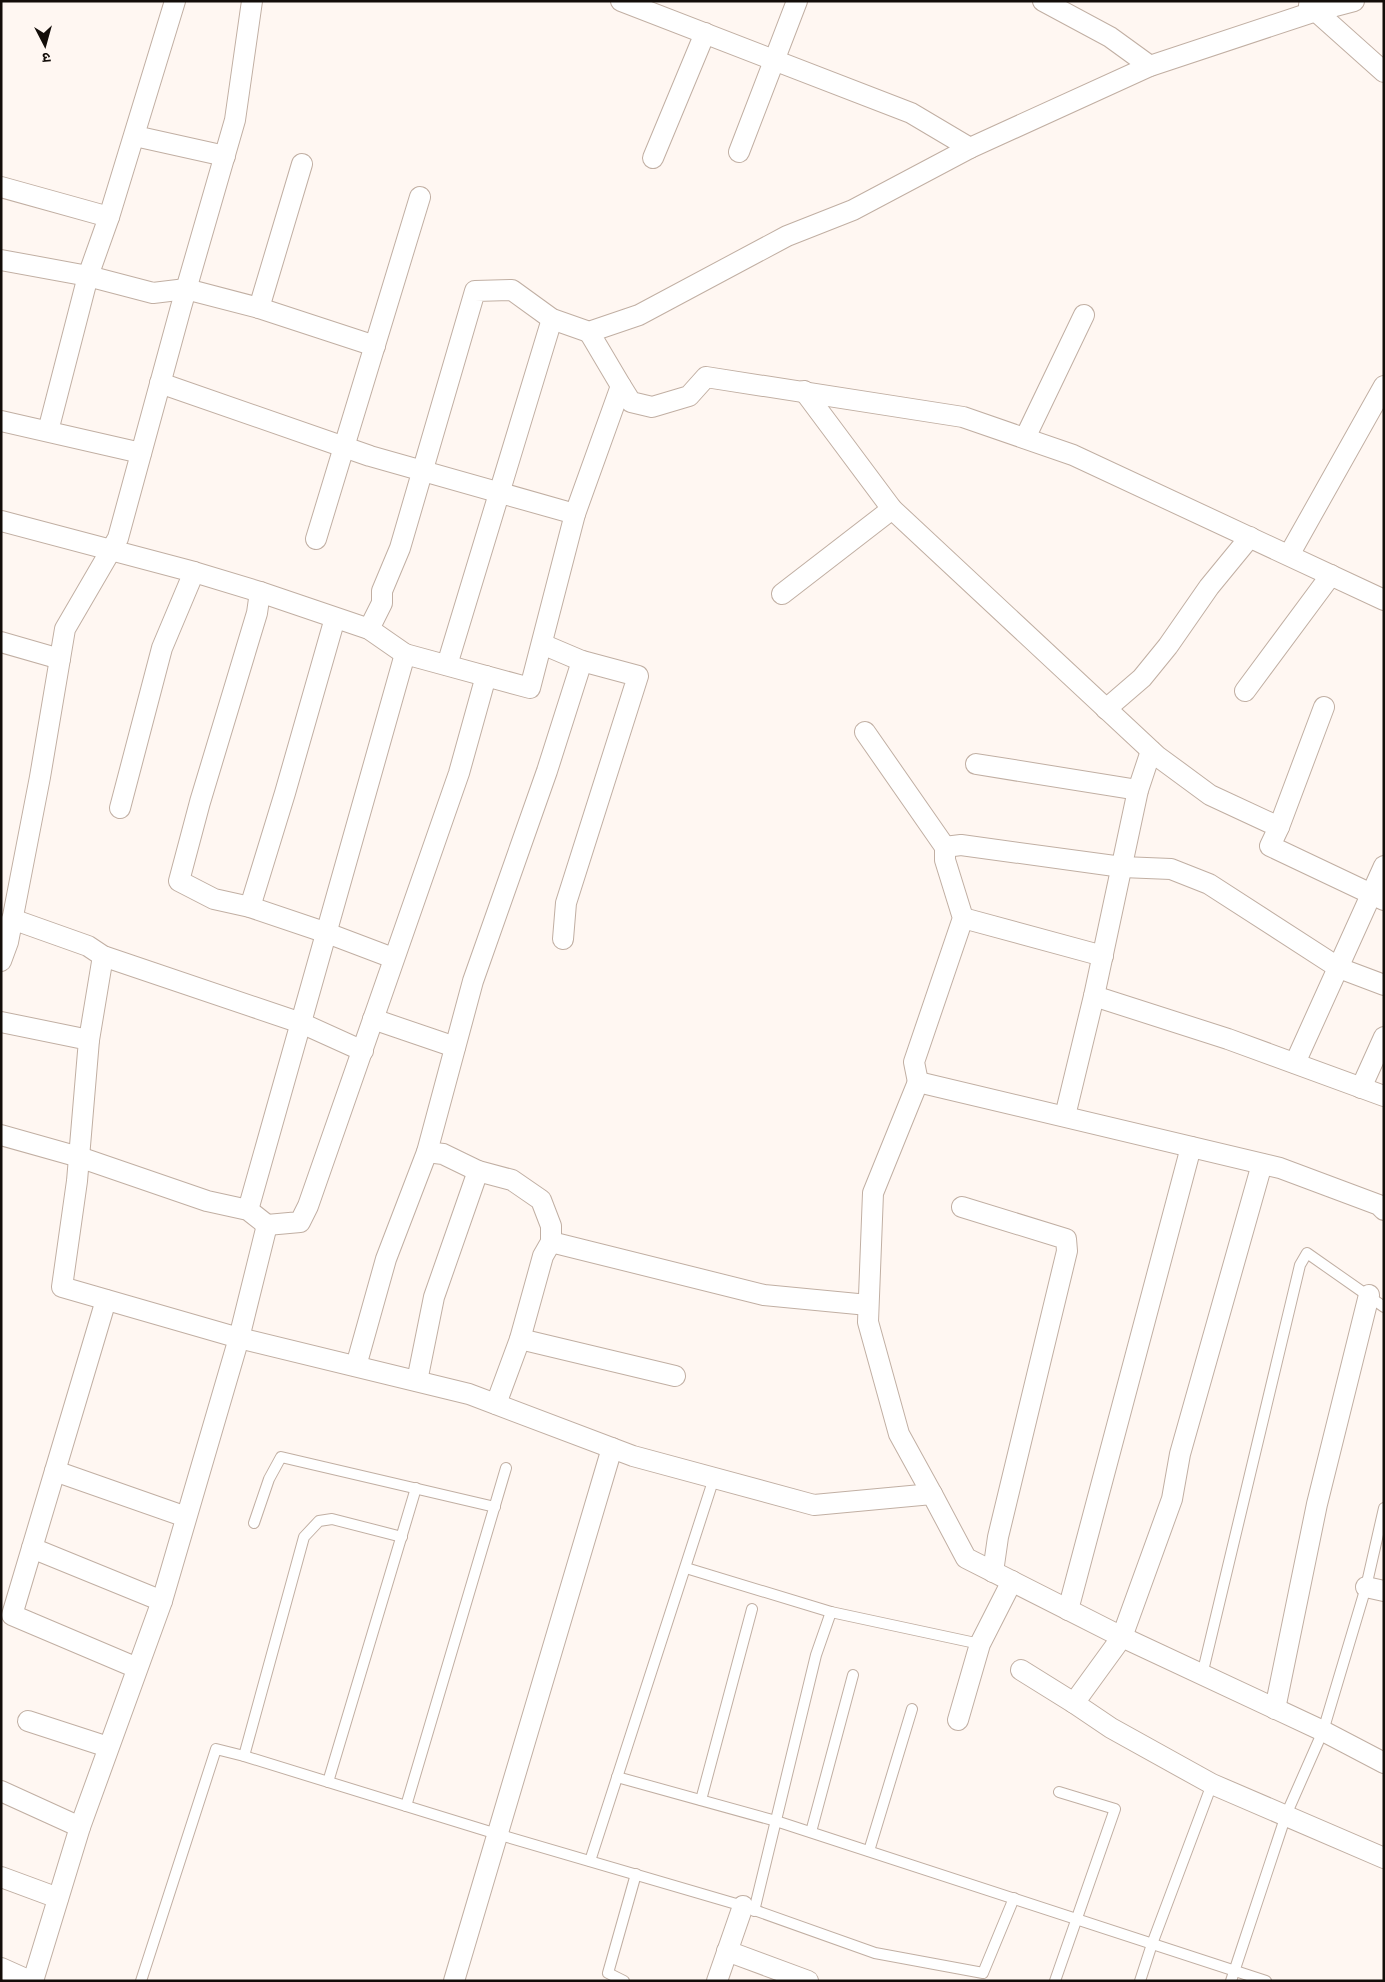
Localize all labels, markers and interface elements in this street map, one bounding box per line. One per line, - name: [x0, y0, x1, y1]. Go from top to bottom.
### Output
- north arrow: [20, 20, 70, 70]
- text: उ: [41, 50, 51, 67]

